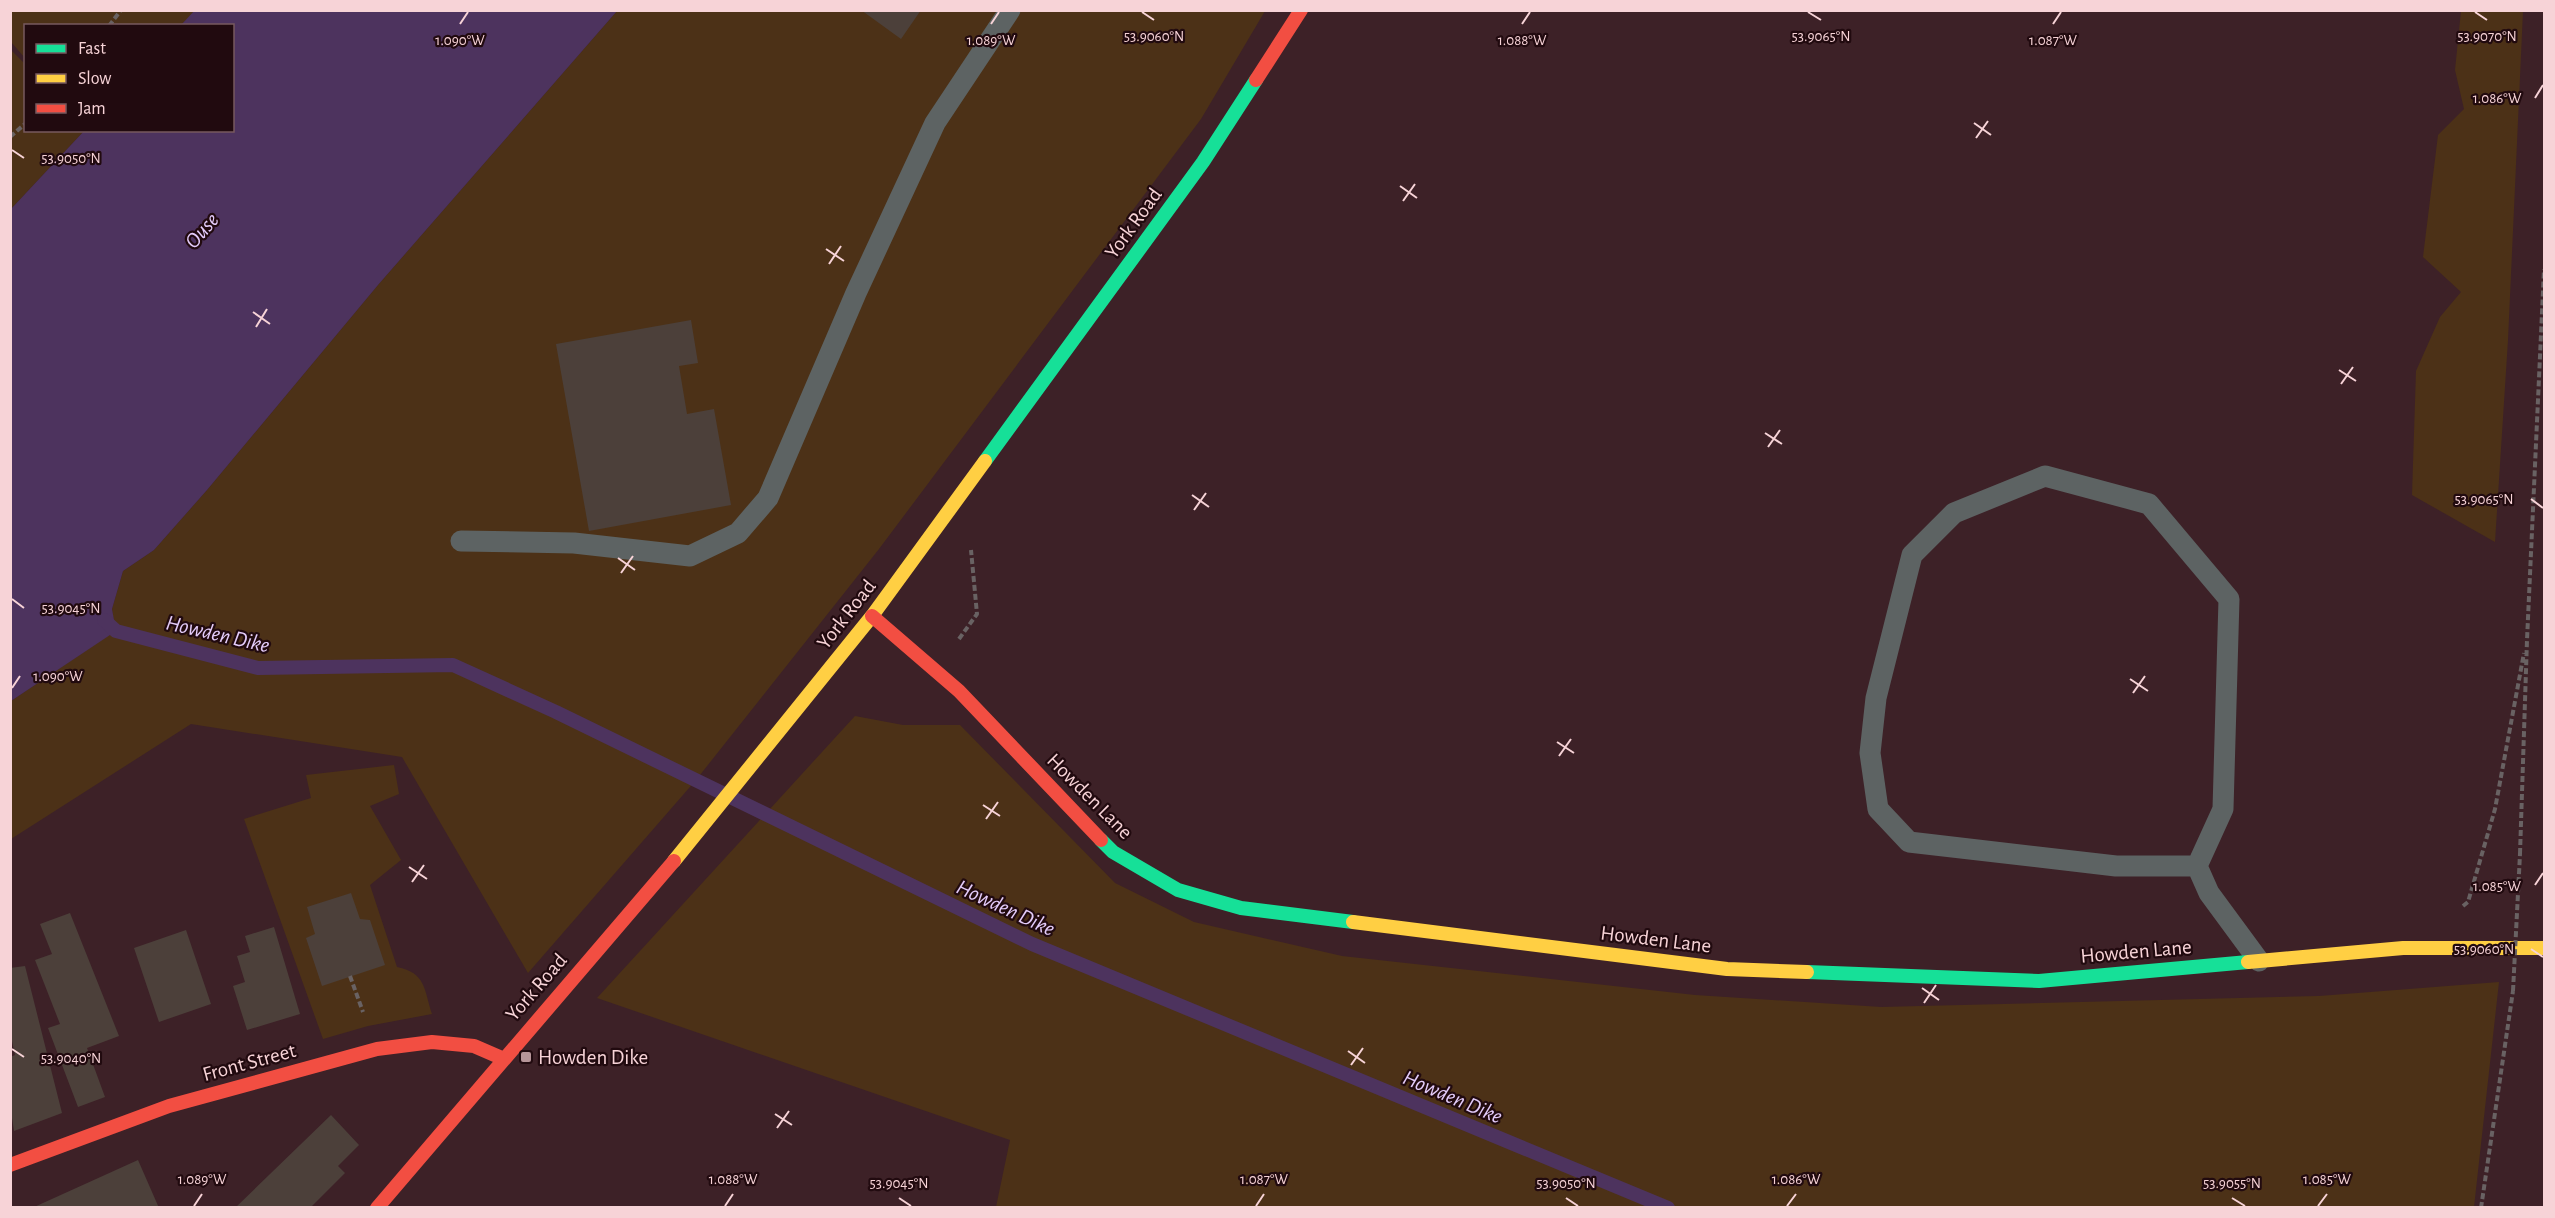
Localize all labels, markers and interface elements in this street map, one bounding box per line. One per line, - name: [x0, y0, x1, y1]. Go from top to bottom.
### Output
- legend: [24, 24, 234, 132]
- text: 53.9060°N: [1124, 29, 1184, 44]
- text: 53.9065°N: [1792, 29, 1850, 44]
- text: 53.9070°N: [2457, 29, 2517, 44]
- text: 1.090°W: [435, 33, 485, 48]
- text: 1.089°W: [967, 33, 1016, 48]
- text: 1.088°W: [1498, 33, 1547, 48]
- text: 1.087°W: [2029, 33, 2078, 48]
- text: Fast: [78, 40, 106, 58]
- text: Slow: [78, 70, 111, 88]
- text: 1.086°W: [2473, 91, 2522, 106]
- text: Jam: [78, 100, 106, 118]
- text: 53.9050°N: [41, 151, 101, 166]
- street label: York Road: [1101, 184, 1166, 262]
- water label: Ouse: [181, 209, 223, 253]
- text: 53.9065°N: [2455, 492, 2513, 507]
- street label: York Road: [813, 576, 880, 653]
- text: 53.9045°N: [42, 601, 100, 616]
- water label: Howden Dike: [164, 611, 272, 657]
- text: 1.090°W: [33, 669, 83, 684]
- street label: Howden Lane: [1043, 750, 1136, 843]
- water label: Howden Dike: [953, 876, 1058, 940]
- text: 1.085°W: [2473, 879, 2522, 894]
- street label: Howden Lane: [1599, 922, 1713, 957]
- street label: Howden Lane: [2080, 936, 2192, 967]
- text: 53.9060°N: [2454, 942, 2514, 957]
- street label: York Road: [502, 950, 571, 1025]
- street label: Front Street: [200, 1040, 298, 1085]
- place label: Howden Dike: [538, 1047, 648, 1068]
- marker: Howden Dike: [519, 1050, 533, 1064]
- text: 53.9040°N: [41, 1051, 101, 1066]
- water label: Howden Dike: [1400, 1066, 1506, 1128]
- text: 1.089°W: [178, 1172, 227, 1187]
- text: 1.088°W: [709, 1172, 758, 1187]
- text: 1.087°W: [1240, 1172, 1289, 1187]
- text: 1.086°W: [1772, 1172, 1821, 1187]
- text: 1.085°W: [2303, 1172, 2352, 1187]
- text: 53.9045°N: [870, 1176, 928, 1191]
- text: 53.9050°N: [1536, 1176, 1596, 1191]
- text: 53.9055°N: [2203, 1176, 2261, 1191]

